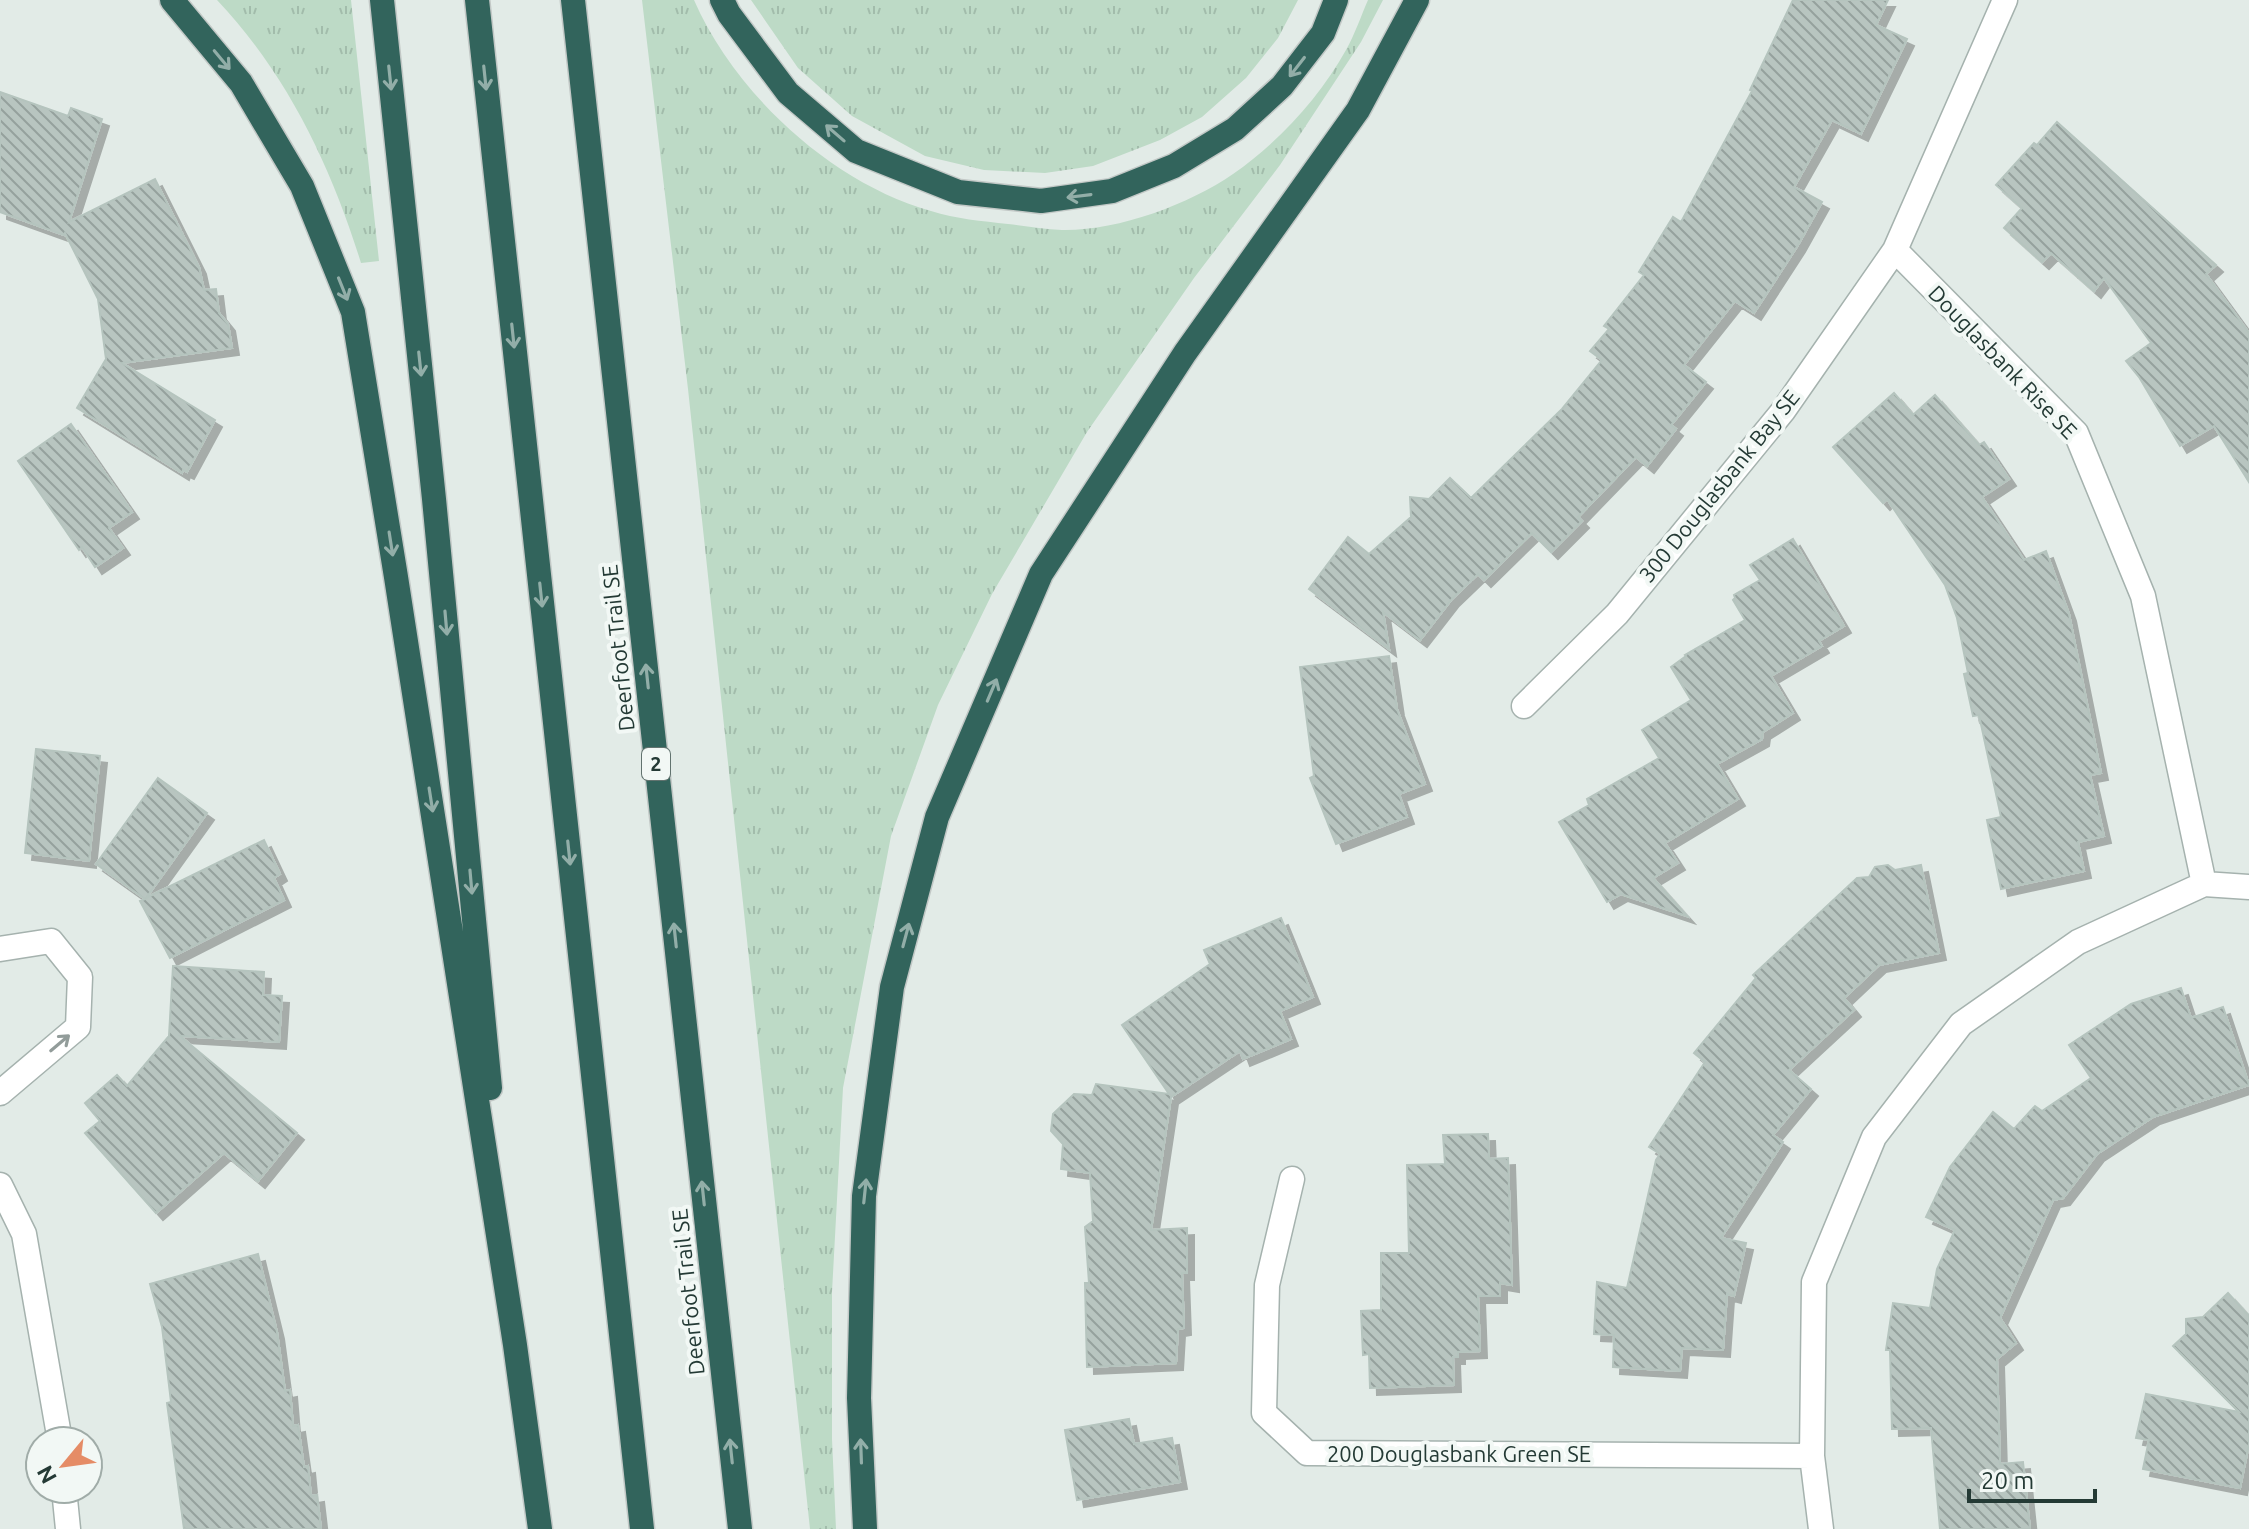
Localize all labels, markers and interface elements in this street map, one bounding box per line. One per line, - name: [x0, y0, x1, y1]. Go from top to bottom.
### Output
- one-way arrow: [213, 49, 231, 70]
- one-way arrow: [1289, 56, 1306, 77]
- one-way arrow: [383, 64, 398, 91]
- one-way arrow: [478, 64, 493, 90]
- one-way arrow: [825, 124, 845, 142]
- one-way arrow: [1067, 189, 1092, 204]
- one-way arrow: [337, 276, 351, 301]
- street label: Douglasbank Rise SE: [1924, 280, 2083, 443]
- one-way arrow: [506, 322, 521, 349]
- one-way arrow: [413, 350, 428, 377]
- street label: 300 Douglasbank Bay SE: [1633, 384, 1804, 587]
- one-way arrow: [384, 530, 399, 556]
- street label: Deerfoot Trail SE: [596, 564, 639, 732]
- one-way arrow: [534, 581, 549, 607]
- one-way arrow: [439, 609, 454, 636]
- one-way arrow: [639, 663, 654, 690]
- one-way arrow: [985, 678, 1000, 703]
- road number: 2: [642, 748, 670, 780]
- one-way arrow: [424, 787, 439, 813]
- one-way arrow: [562, 839, 577, 866]
- one-way arrow: [463, 868, 478, 894]
- one-way arrow: [667, 922, 682, 948]
- one-way arrow: [899, 922, 914, 948]
- one-way arrow: [49, 1034, 69, 1052]
- one-way arrow: [858, 1178, 873, 1205]
- one-way arrow: [696, 1180, 711, 1207]
- street label: Deerfoot Trail SE: [666, 1208, 709, 1376]
- north arrow: [24, 1425, 104, 1505]
- one-way arrow: [854, 1438, 869, 1465]
- one-way arrow: [724, 1439, 739, 1465]
- street label: 200 Douglasbank Green SE: [1327, 1441, 1591, 1466]
- scale bar: [1969, 1453, 2095, 1503]
- text: N: [31, 1462, 61, 1488]
- text: 20 m: [1981, 1467, 2034, 1494]

